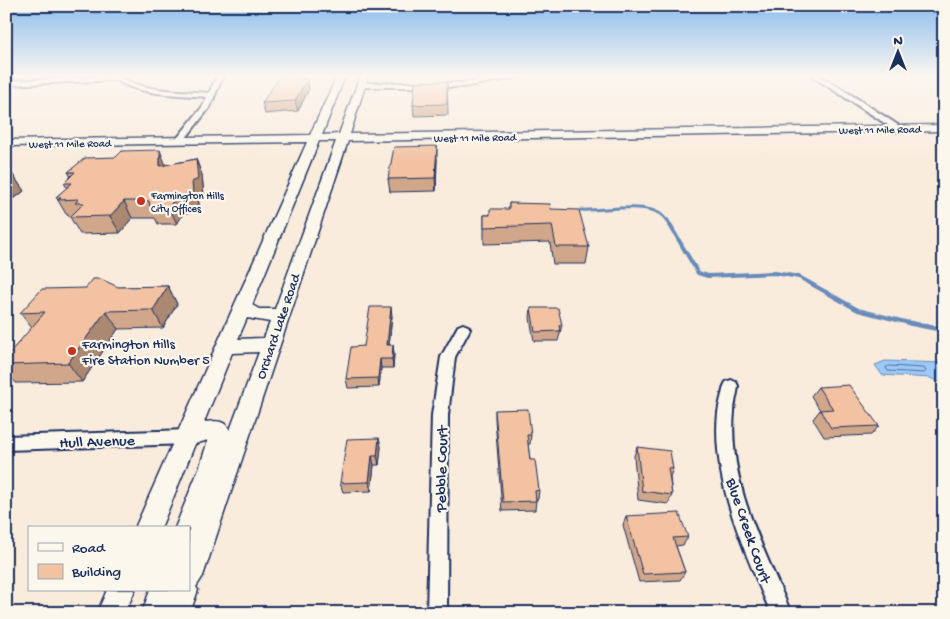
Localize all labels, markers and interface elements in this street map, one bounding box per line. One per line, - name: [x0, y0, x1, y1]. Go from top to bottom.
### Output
- north arrow: [872, 28, 922, 78]
- text: N: [893, 33, 903, 50]
- street label: West 11 Mile Road: [839, 124, 923, 138]
- street label: West 11 Mile Road: [434, 132, 518, 146]
- street label: West 11 Mile Road: [29, 138, 113, 152]
- place label: Farmington Hills City Offices: [150, 191, 225, 216]
- marker: Farmington Hills City Offices: [135, 195, 147, 207]
- street label: Orchard Lake Road: [253, 270, 306, 382]
- place label: Farmington Hills Fire Station Number 5: [81, 337, 210, 370]
- marker: Farmington Hills Fire Station Number 5: [66, 345, 78, 357]
- street label: Pebble Court: [433, 424, 454, 513]
- street label: Hull Avenue: [59, 433, 136, 454]
- street label: Blue Creek Court: [720, 475, 774, 587]
- legend: [28, 526, 190, 592]
- text: Road: [72, 540, 106, 558]
- text: Building: [71, 564, 121, 582]

